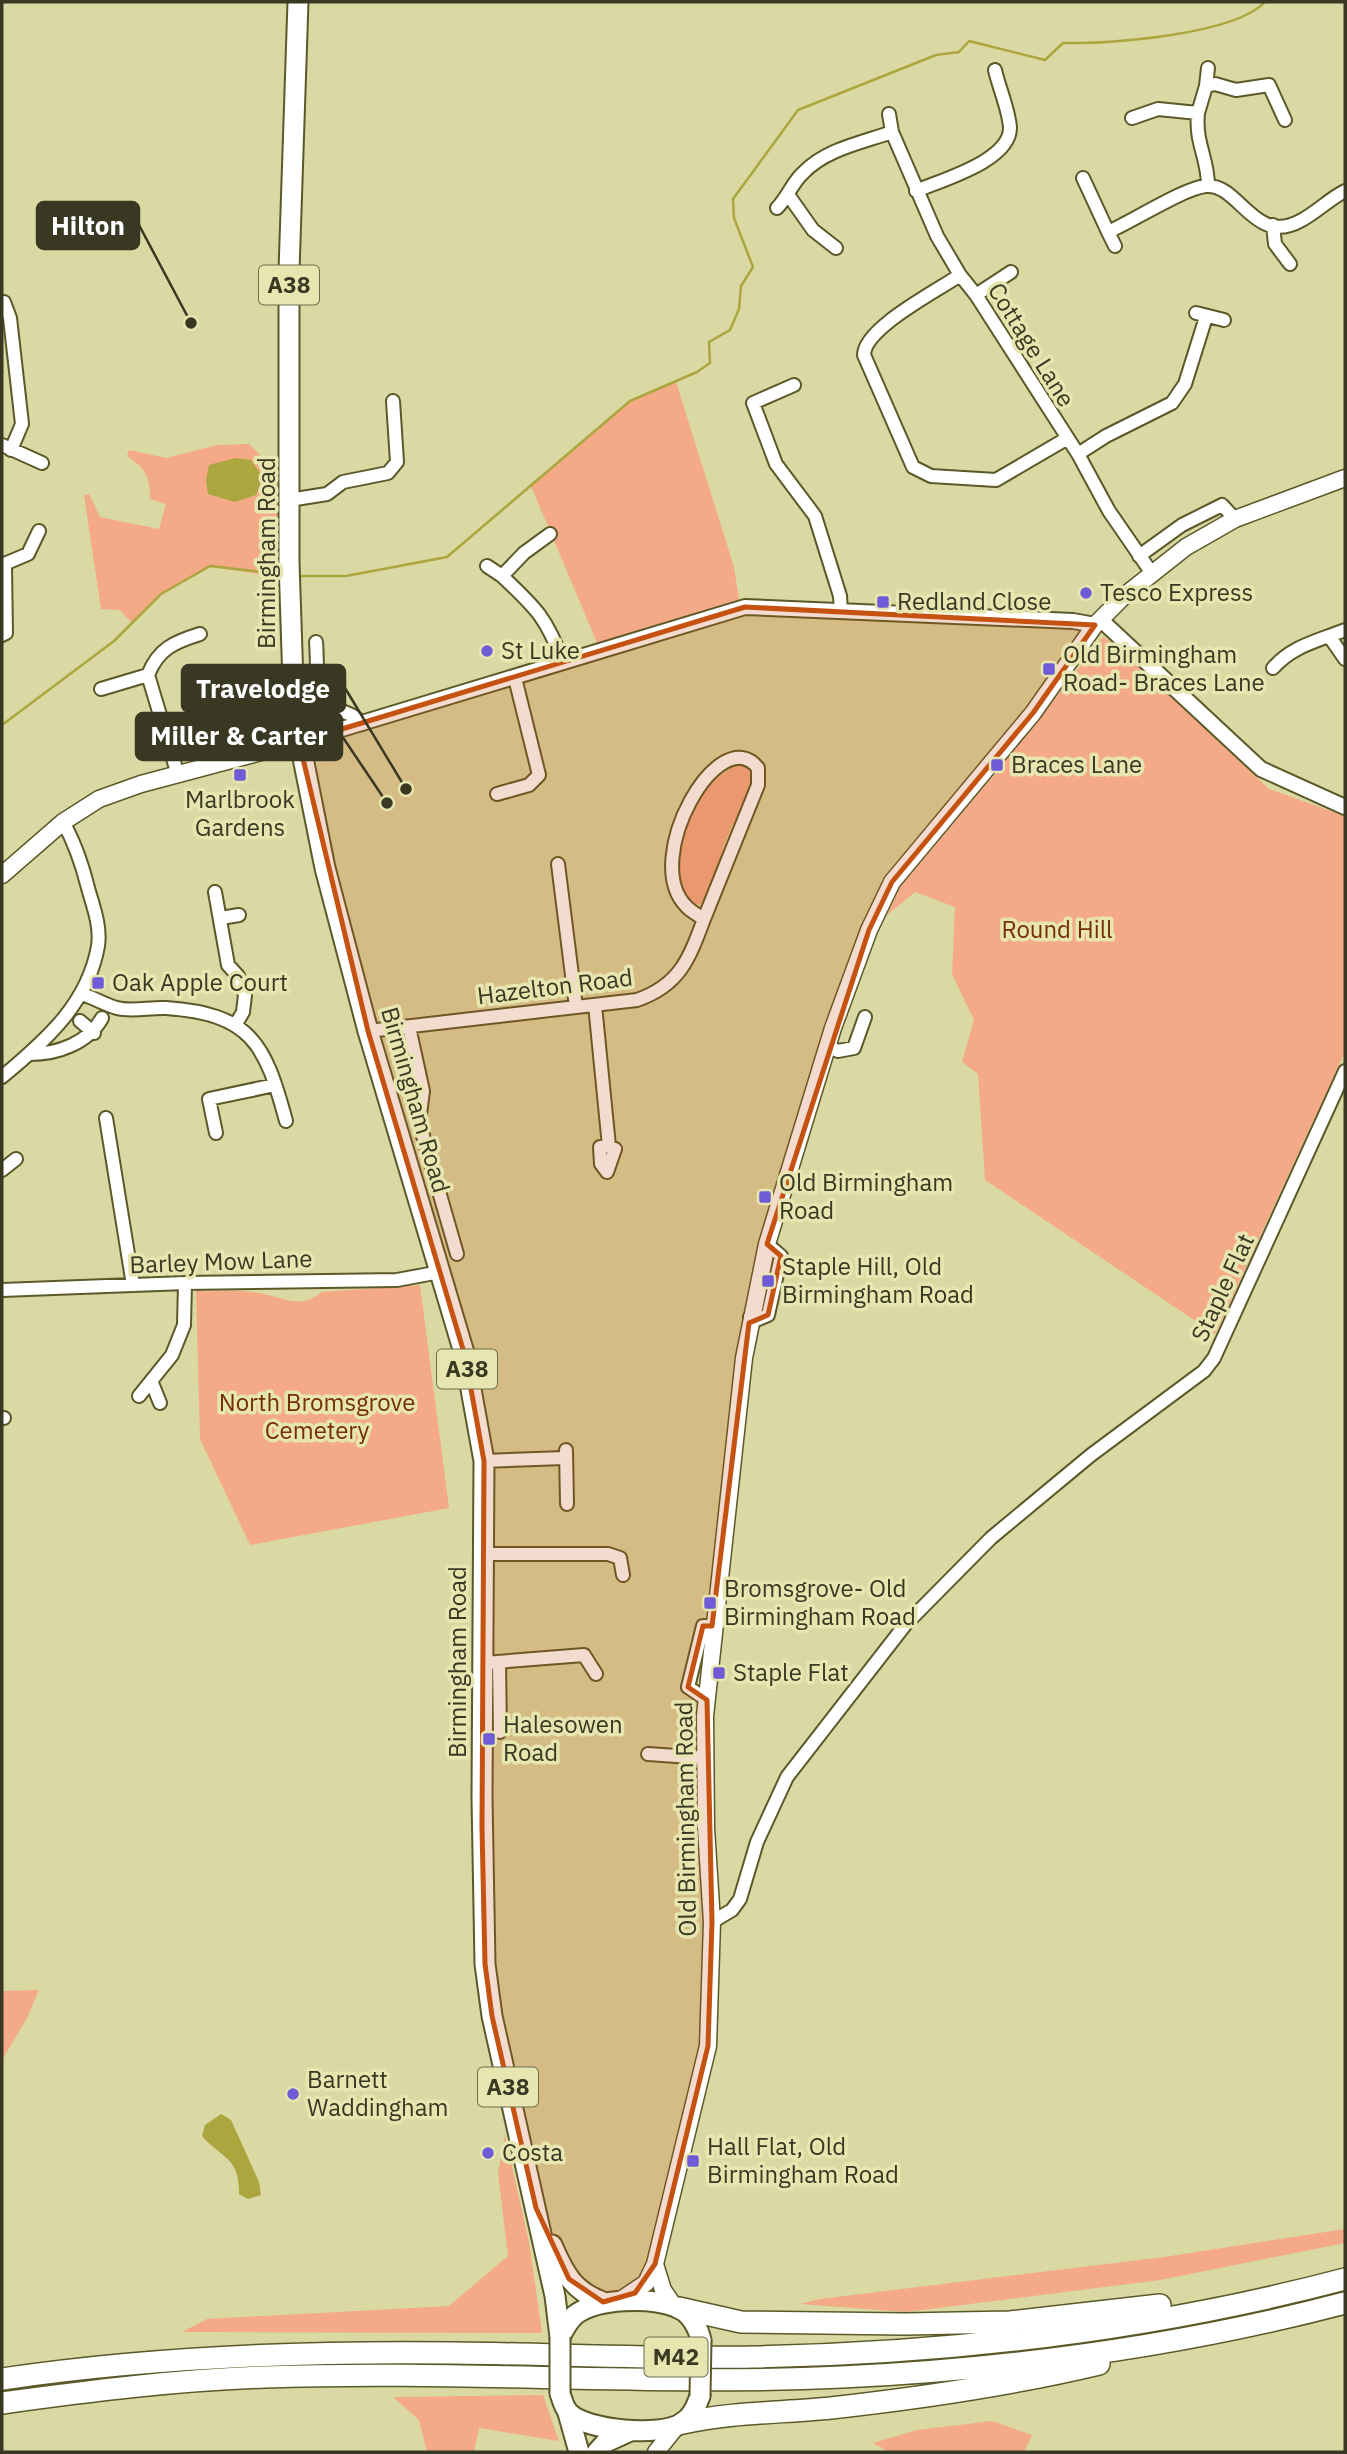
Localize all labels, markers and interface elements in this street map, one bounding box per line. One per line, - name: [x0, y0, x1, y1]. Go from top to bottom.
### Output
- callout: Hilton: [37, 202, 139, 249]
- text: Hilton: [51, 208, 125, 242]
- road number: A38: [259, 266, 319, 304]
- street label: Cottage Lane: [981, 276, 1083, 413]
- street label: Birmingham Road: [250, 457, 282, 649]
- place label: Tesco Express: [1100, 576, 1253, 608]
- place label: Redland Close: [897, 585, 1051, 617]
- marker: Tesco Express: [1078, 585, 1094, 601]
- marker: Redland Close: [875, 594, 891, 610]
- place label: St Luke: [501, 634, 580, 666]
- place label: Old Birmingham Road- Braces Lane: [1063, 638, 1265, 698]
- marker: St Luke: [479, 643, 495, 659]
- marker: Old Birmingham Road- Braces Lane: [1041, 661, 1057, 677]
- callout: Travelodge: [182, 665, 345, 712]
- text: Travelodge: [196, 671, 330, 705]
- callout: Miller & Carter: [136, 713, 342, 760]
- text: Miller & Carter: [150, 718, 328, 752]
- place label: Braces Lane: [1011, 748, 1142, 780]
- marker: Braces Lane: [989, 757, 1005, 773]
- marker: Marlbrook Gardens: [232, 767, 248, 783]
- place label: Marlbrook Gardens: [185, 783, 295, 843]
- park label: Round Hill: [1001, 913, 1113, 945]
- street label: Hazelton Road: [475, 961, 635, 1011]
- place label: Oak Apple Court: [112, 966, 288, 998]
- marker: Oak Apple Court: [90, 975, 106, 991]
- street label: Birmingham Road: [374, 1003, 458, 1196]
- place label: Old Birmingham Road: [779, 1166, 953, 1226]
- marker: Old Birmingham Road: [757, 1189, 773, 1205]
- street label: Staple Flat: [1183, 1228, 1261, 1347]
- street label: Barley Mow Lane: [129, 1242, 313, 1280]
- place label: Staple Hill, Old Birmingham Road: [782, 1250, 974, 1310]
- marker: Staple Hill, Old Birmingham Road: [760, 1273, 776, 1289]
- road number: A38: [437, 1350, 497, 1388]
- park label: North Bromsgrove Cemetery: [219, 1386, 415, 1446]
- street label: Birmingham Road: [441, 1566, 473, 1758]
- place label: Bromsgrove- Old Birmingham Road: [724, 1572, 916, 1632]
- marker: Bromsgrove- Old Birmingham Road: [702, 1595, 718, 1611]
- place label: Staple Flat: [733, 1656, 849, 1688]
- marker: Staple Flat: [711, 1665, 727, 1681]
- street label: Old Birmingham Road: [667, 1701, 703, 1937]
- place label: Halesowen Road: [503, 1708, 623, 1768]
- marker: Halesowen Road: [481, 1731, 497, 1747]
- place label: Barnett Waddingham: [307, 2063, 449, 2123]
- road number: A38: [478, 2068, 538, 2106]
- marker: Barnett Waddingham: [285, 2086, 301, 2102]
- place label: Hall Flat, Old Birmingham Road: [707, 2130, 899, 2190]
- place label: Costa: [502, 2136, 563, 2168]
- marker: Costa: [480, 2145, 496, 2161]
- marker: Hall Flat, Old Birmingham Road: [685, 2153, 701, 2169]
- road number: M42: [644, 2338, 708, 2376]

